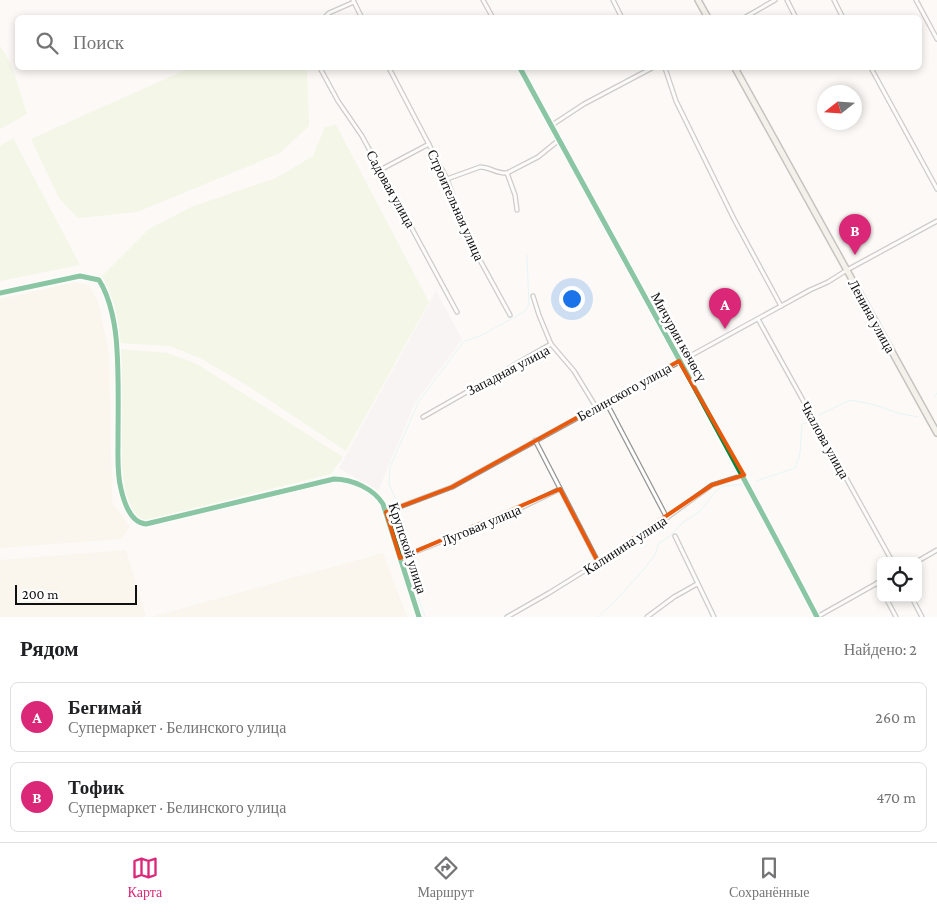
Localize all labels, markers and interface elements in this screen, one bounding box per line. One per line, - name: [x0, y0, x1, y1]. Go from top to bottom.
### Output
- search box: [15, 15, 922, 70]
- icon: search: [33, 29, 61, 57]
- text: Поиск: [73, 32, 124, 53]
- north arrow: [817, 85, 862, 130]
- street label: Строительная улица: [424, 147, 488, 264]
- street label: Садовая улица: [363, 148, 419, 231]
- pin: B: [839, 214, 871, 255]
- street label: Ленина улица: [845, 276, 899, 356]
- your location: [559, 286, 585, 312]
- pin: A: [709, 288, 741, 329]
- street label: Мичурин көчөсү: [648, 290, 710, 384]
- street label: Западная улица: [464, 341, 553, 398]
- street label: Белинского улица: [574, 359, 675, 424]
- street label: Чкалова улица: [797, 399, 853, 482]
- street label: Крупской улица: [386, 501, 430, 596]
- street label: Луговая улица: [439, 501, 524, 549]
- street label: Калинина улица: [580, 512, 670, 578]
- map controls: [877, 557, 922, 602]
- button: locate: [877, 557, 922, 602]
- scale bar: [15, 582, 138, 605]
- text: 200 m: [22, 586, 58, 602]
- text: Рядом: [20, 637, 79, 661]
- text: Найдено: 2: [844, 641, 917, 658]
- text: Бегимай: [68, 697, 142, 718]
- text: A: [32, 709, 42, 726]
- text: 260 m: [875, 709, 916, 726]
- text: Супермаркет · Белинского улица: [68, 719, 286, 736]
- text: Тофик: [68, 777, 124, 798]
- text: B: [32, 789, 42, 806]
- text: 470 m: [876, 789, 916, 806]
- text: Супермаркет · Белинского улица: [68, 799, 286, 816]
- tab: Карта: [128, 854, 162, 901]
- tab: Маршрут: [417, 854, 474, 901]
- tab: Сохранённые: [729, 854, 809, 901]

